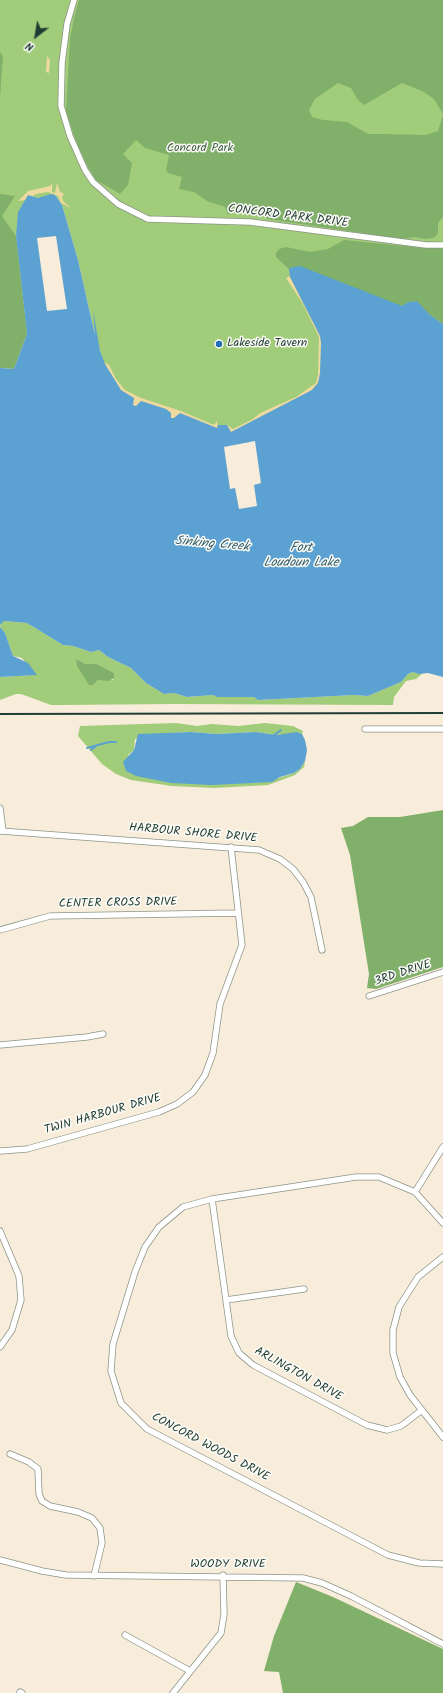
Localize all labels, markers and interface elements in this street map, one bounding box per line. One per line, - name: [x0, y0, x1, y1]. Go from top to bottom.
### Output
- north arrow: [16, 16, 56, 56]
- text: N: [22, 37, 37, 56]
- park label: Concord Park: [167, 142, 233, 156]
- street label: CONCORD PARK DRIVE: [227, 202, 349, 232]
- place label: Lakeside Tavern: [227, 337, 307, 351]
- marker: Lakeside Tavern: [214, 339, 224, 349]
- water label: Sinking Creek: [174, 534, 250, 556]
- water label: Fort Loudoun Lake: [263, 541, 339, 572]
- street label: HARBOUR SHORE DRIVE: [128, 821, 258, 847]
- street label: CENTER CROSS DRIVE: [59, 896, 177, 912]
- street label: 3RD DRIVE: [373, 958, 433, 990]
- street label: TWIN HARBOUR DRIVE: [43, 1091, 163, 1139]
- street label: ARLINGTON DRIVE: [251, 1345, 345, 1405]
- street label: CONCORD WOODS DRIVE: [148, 1411, 272, 1485]
- street label: WOODY DRIVE: [190, 1558, 266, 1572]

